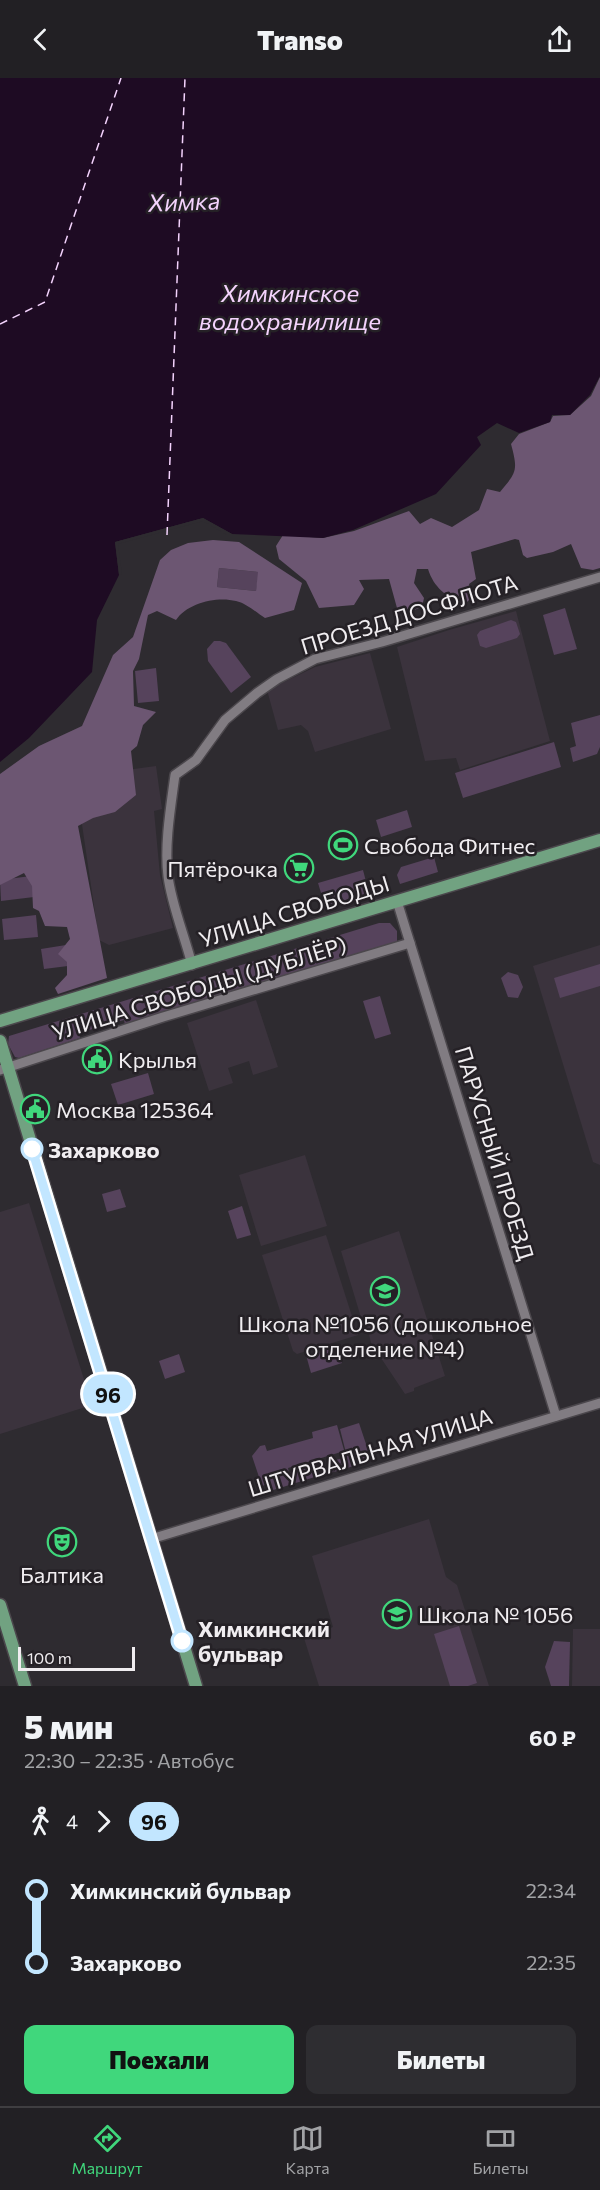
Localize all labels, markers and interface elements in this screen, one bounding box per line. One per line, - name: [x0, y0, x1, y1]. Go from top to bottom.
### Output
- icon: back: [24, 23, 57, 56]
- text: Transo: [257, 23, 343, 56]
- icon: share: [543, 23, 576, 56]
- water label: Химка: [146, 185, 221, 217]
- water label: Химкинское водохранилище: [199, 278, 381, 335]
- street label: ПРОЕЗД ДОСФЛОТА: [297, 568, 521, 660]
- sports icon: Свобода Фитнес: [327, 829, 359, 861]
- place label: Свобода Фитнес: [364, 832, 535, 859]
- supermarket icon: Пятёрочка: [283, 852, 315, 884]
- place label: Пятёрочка: [167, 855, 278, 882]
- street label: УЛИЦА СВОБОДЫ: [196, 869, 392, 953]
- street label: УЛИЦА СВОБОДЫ (ДУБЛЁР): [48, 930, 350, 1046]
- public building icon: Крылья: [81, 1043, 113, 1075]
- street label: ПАРУСНЫЙ ПРОЕЗД: [450, 1043, 540, 1263]
- place label: Крылья: [118, 1046, 197, 1073]
- public building icon: Москва 125364: [19, 1093, 51, 1125]
- place label: Москва 125364: [56, 1096, 213, 1123]
- place label: Захарково: [48, 1136, 160, 1163]
- marker: Захарково: [21, 1138, 43, 1160]
- school or university icon: Школа №1056 (дошкольное отделение №4): [369, 1275, 401, 1307]
- place label: Школа №1056 (дошкольное отделение №4): [238, 1310, 532, 1362]
- line badge: 96: [81, 1374, 135, 1414]
- text: 96: [95, 1382, 121, 1407]
- street label: ШТУРВАЛЬНАЯ УЛИЦА: [245, 1402, 495, 1502]
- theatre icon: Балтика: [46, 1526, 78, 1558]
- place label: Балтика: [20, 1561, 104, 1588]
- school or university icon: Школа № 1056: [381, 1598, 413, 1630]
- place label: Школа № 1056: [418, 1601, 573, 1628]
- place label: Химкинский бульвар: [198, 1615, 330, 1667]
- marker: Химкинский бульвар: [171, 1630, 193, 1652]
- scale bar: [18, 1644, 135, 1672]
- text: 100 m: [27, 1648, 72, 1667]
- text: 5 мин: [24, 1705, 113, 1746]
- text: 60 ₽: [529, 1724, 576, 1751]
- text: 22:30 – 22:35 · Автобус: [24, 1748, 234, 1772]
- icon: walk: [24, 1805, 57, 1838]
- icon: forward: [87, 1805, 120, 1838]
- text: 4: [66, 1809, 78, 1833]
- text: 96: [141, 1809, 167, 1834]
- text: Химкинский бульвар: [70, 1877, 291, 1904]
- text: 22:34: [526, 1878, 576, 1902]
- text: Захарково: [70, 1949, 182, 1976]
- text: 22:35: [526, 1950, 576, 1974]
- button: Поехали: [24, 2025, 294, 2094]
- button: Билеты: [306, 2025, 576, 2094]
- tab: Маршрут: [71, 2122, 143, 2177]
- tab: Карта: [285, 2122, 330, 2177]
- tab: Билеты: [473, 2122, 529, 2177]

